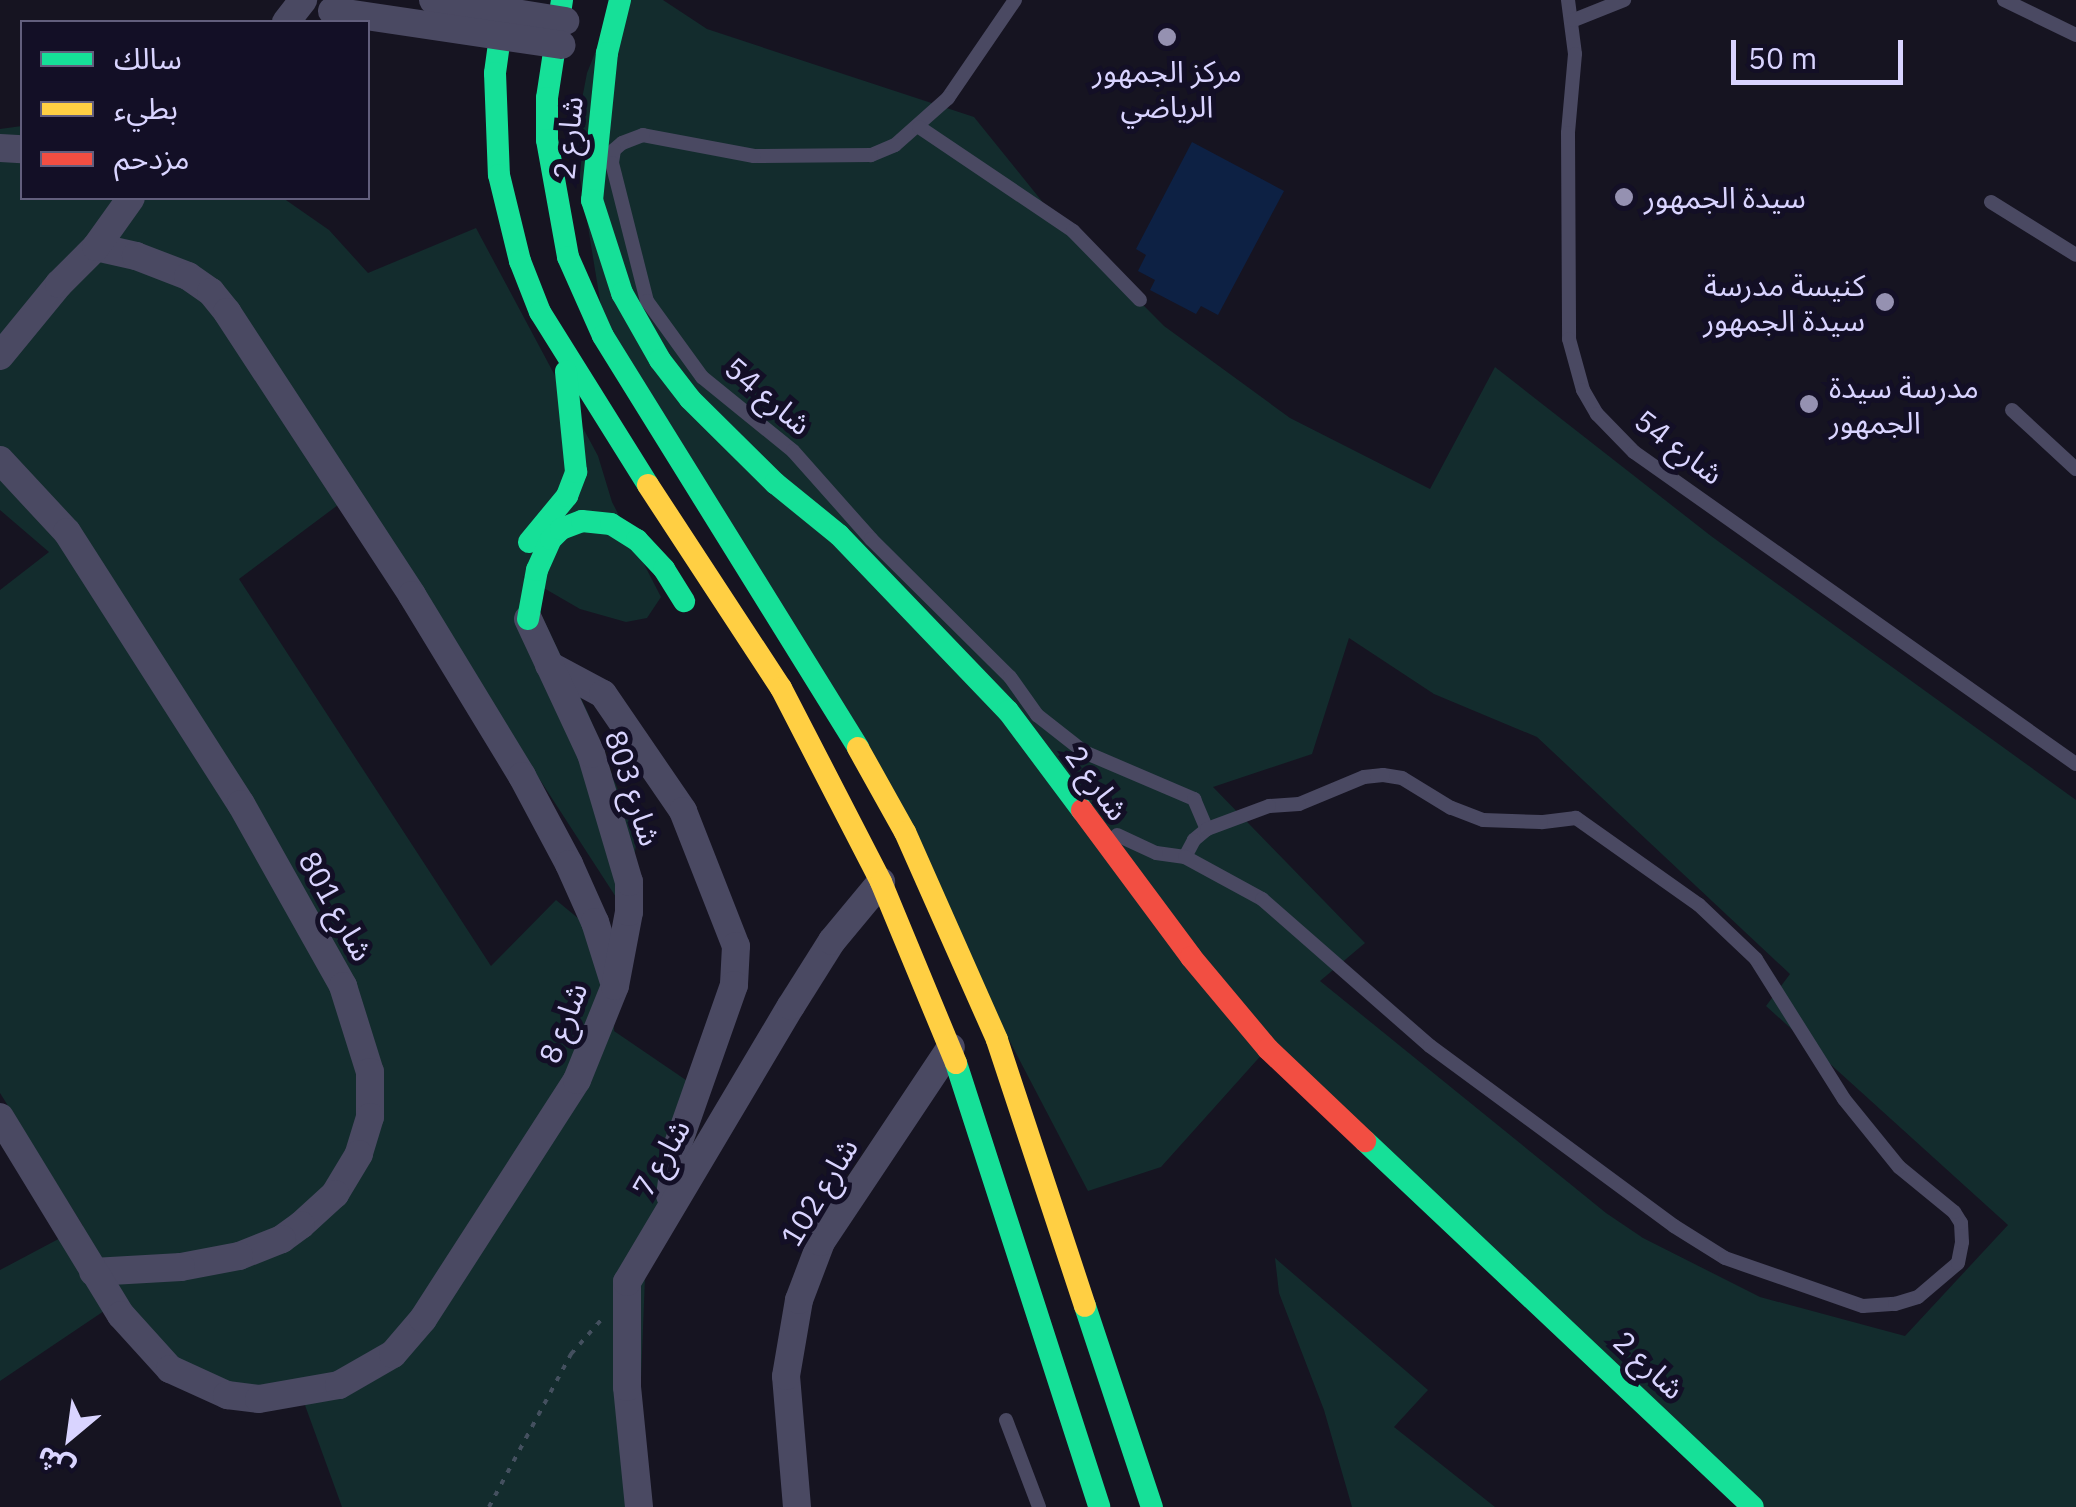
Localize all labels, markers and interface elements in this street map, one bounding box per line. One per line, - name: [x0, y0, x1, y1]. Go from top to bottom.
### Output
- legend: [20, 20, 370, 200]
- scale bar: [1736, 20, 1908, 82]
- marker: مركز الجمهور الرياضي: [1156, 26, 1178, 48]
- text: سالك: [114, 38, 182, 77]
- text: 50 m: [1748, 38, 1817, 77]
- place label: مركز الجمهور الرياضي: [1092, 53, 1242, 124]
- text: بطيء: [114, 88, 178, 127]
- street label: شارع 2: [546, 95, 590, 181]
- text: مزدحم: [114, 138, 190, 177]
- place label: سيدة الجمهور: [1644, 179, 1806, 215]
- marker: سيدة الجمهور: [1613, 186, 1635, 208]
- place label: كنيسة مدرسة سيدة الجمهور: [1703, 267, 1865, 338]
- marker: كنيسة مدرسة سيدة الجمهور: [1874, 291, 1896, 313]
- street label: شارع 54: [718, 350, 818, 442]
- place label: مدرسة سيدة الجمهور: [1829, 369, 1979, 440]
- marker: مدرسة سيدة الجمهور: [1798, 393, 1820, 415]
- street label: شارع 54: [1628, 402, 1730, 492]
- street label: شارع 803: [597, 726, 669, 850]
- street label: شارع 2: [1058, 739, 1136, 827]
- street label: شارع 801: [291, 845, 381, 967]
- street label: شارع 8: [531, 978, 595, 1068]
- street label: شارع 7: [625, 1113, 697, 1203]
- street label: شارع 102: [773, 1131, 865, 1253]
- street label: شارع 2: [1606, 1323, 1692, 1407]
- north arrow: [20, 1387, 120, 1487]
- text: ش: [29, 1438, 81, 1489]

